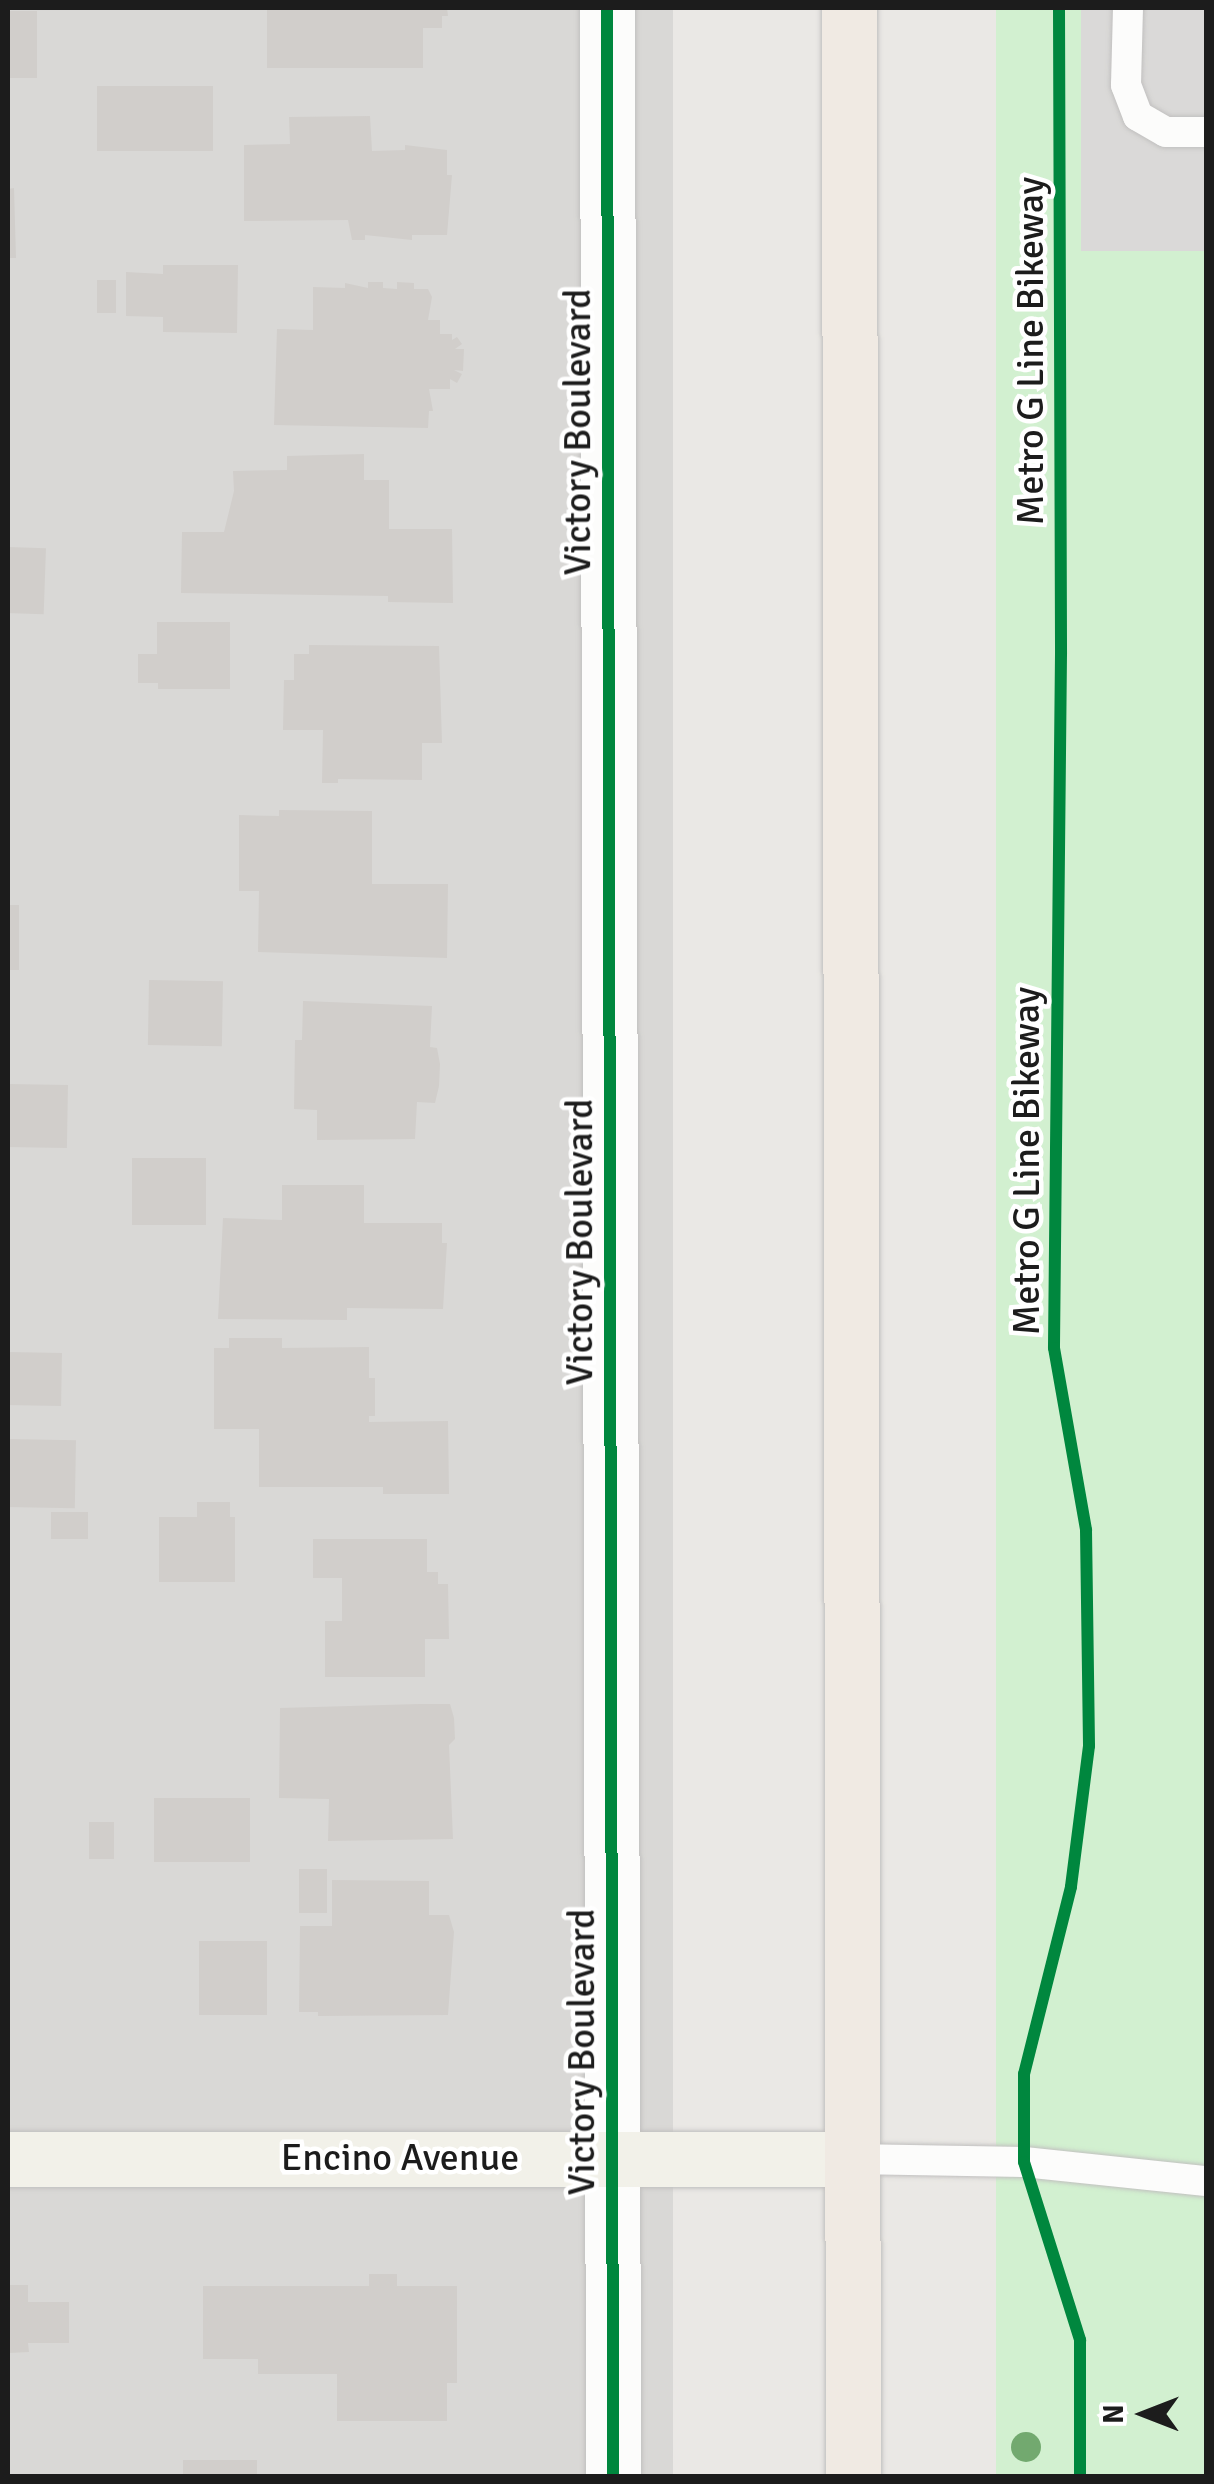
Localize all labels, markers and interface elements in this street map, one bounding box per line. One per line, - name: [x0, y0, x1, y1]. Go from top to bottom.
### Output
- street label: Metro G Line Bikeway: [1008, 177, 1054, 525]
- street label: Victory Boulevard: [555, 289, 601, 575]
- street label: Metro G Line Bikeway: [1004, 987, 1050, 1335]
- street label: Victory Boulevard: [557, 1099, 603, 1385]
- street label: Victory Boulevard: [559, 1909, 605, 2195]
- street label: Encino Avenue: [281, 2135, 519, 2181]
- north arrow: [1094, 2364, 1194, 2464]
- text: N: [1097, 2404, 1131, 2424]

